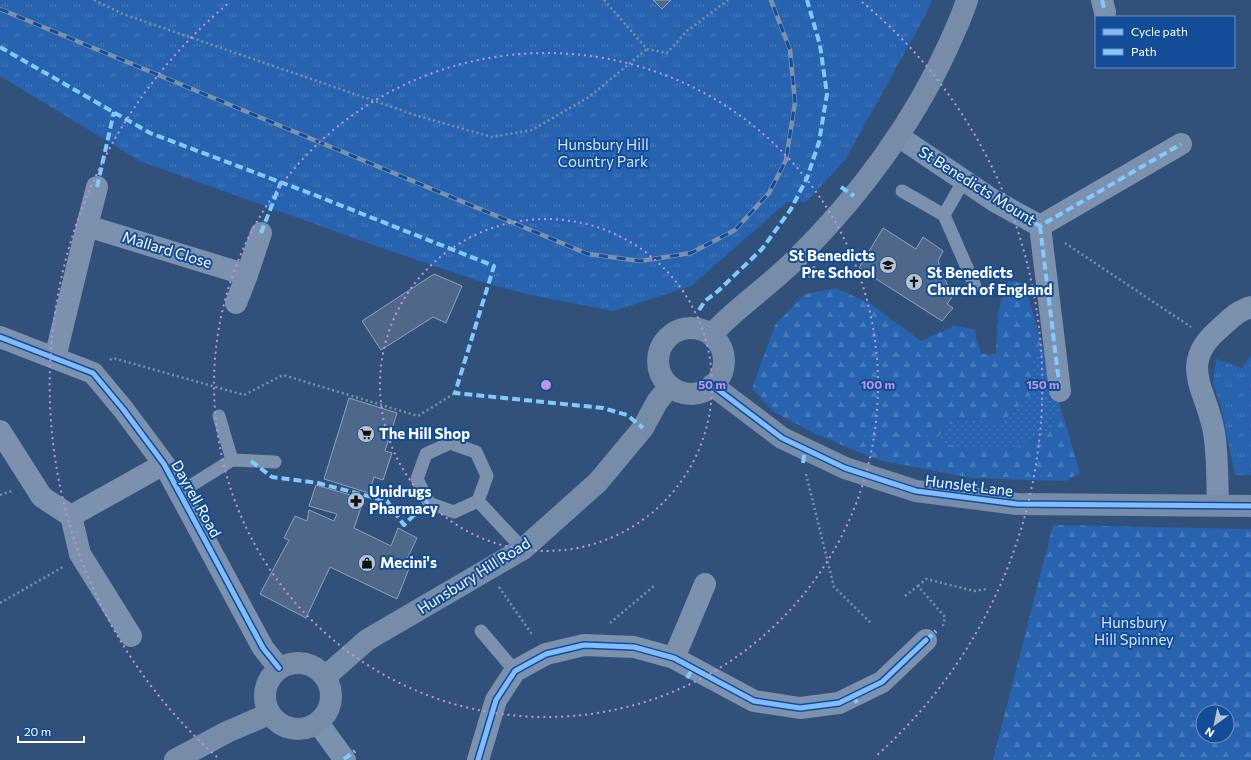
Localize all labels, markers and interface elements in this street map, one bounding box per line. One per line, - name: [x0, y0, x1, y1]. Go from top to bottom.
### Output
- legend: [1095, 16, 1235, 68]
- text: Cycle path: [1131, 24, 1188, 38]
- text: Path: [1131, 44, 1157, 58]
- park label: Hunsbury Hill Country Park: [557, 135, 649, 170]
- street label: St Benedicts Mount: [916, 142, 1039, 228]
- street label: Mallard Close: [120, 227, 214, 271]
- place label: St Benedicts Pre School: [789, 246, 875, 281]
- school or university icon: St Benedicts Pre School: [878, 255, 898, 275]
- place label: St Benedicts Church of England: [927, 263, 1053, 298]
- church icon: St Benedicts Church of England: [904, 272, 924, 292]
- text: 50 m: [698, 377, 726, 391]
- text: 100 m: [861, 377, 895, 391]
- text: 150 m: [1026, 377, 1060, 391]
- centre of rings: [539, 378, 553, 392]
- supermarket icon: The Hill Shop: [356, 424, 376, 444]
- place label: The Hill Shop: [379, 424, 470, 442]
- street label: Dayrell Road: [168, 457, 226, 540]
- street label: Hunslet Lane: [924, 471, 1014, 499]
- place label: Unidrugs Pharmacy: [369, 482, 439, 517]
- pharmacy icon: Unidrugs Pharmacy: [346, 491, 366, 511]
- street label: Hunsbury Hill Road: [414, 533, 533, 617]
- shop icon: Mecini's: [357, 553, 377, 573]
- place label: Mecini's: [380, 553, 437, 571]
- park label: Hunsbury Hill Spinney: [1094, 613, 1174, 648]
- north arrow: [1195, 704, 1235, 744]
- scale bar: [18, 718, 84, 744]
- text: 20 m: [24, 724, 51, 738]
- text: N: [1202, 725, 1216, 741]

